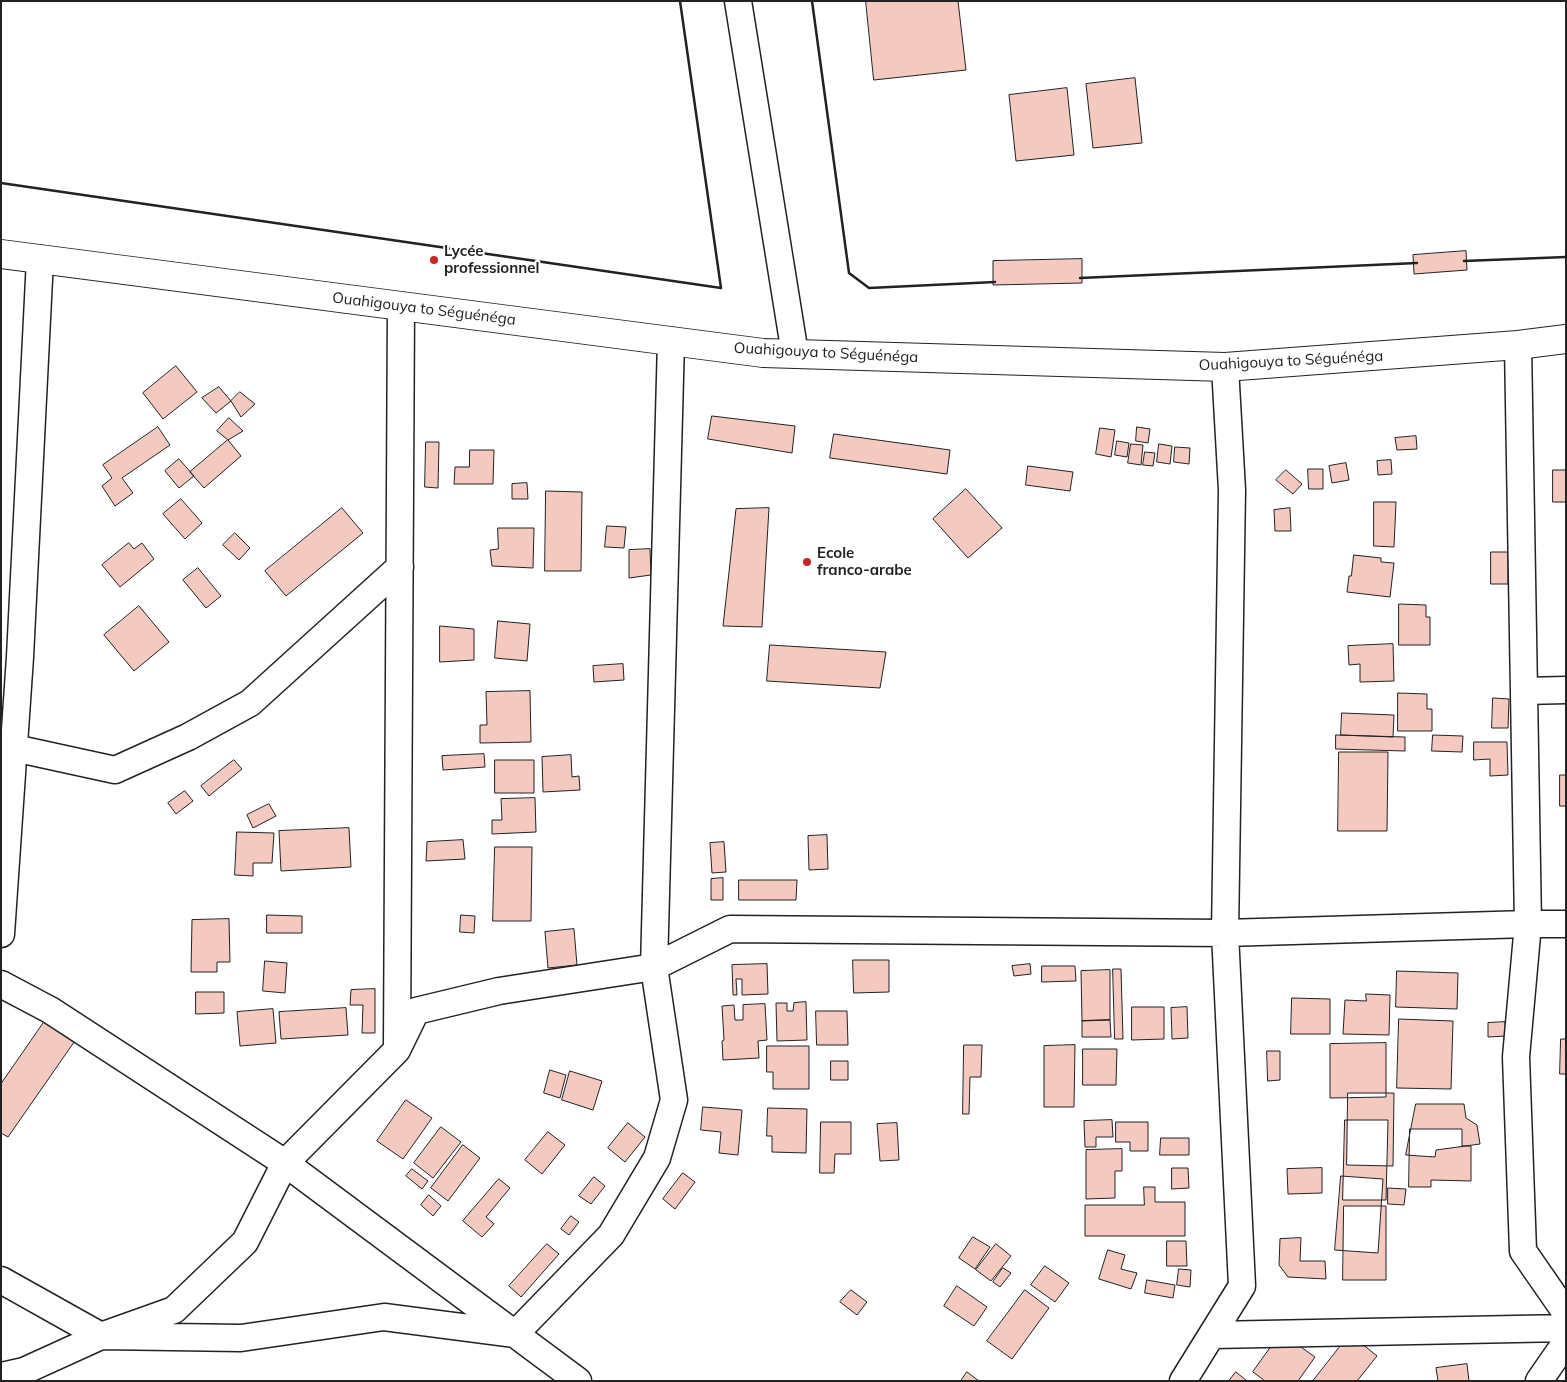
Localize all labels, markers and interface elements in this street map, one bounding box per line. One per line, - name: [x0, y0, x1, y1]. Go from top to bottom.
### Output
- place label: Lycée professionnel: [444, 242, 539, 277]
- marker: Lycée professionnel: [428, 254, 440, 266]
- street label: Ouahigouya to Séguénéga: [331, 289, 517, 329]
- street label: Ouahigouya to Séguénéga: [733, 339, 919, 367]
- street label: Ouahigouya to Séguénéga: [1198, 347, 1384, 375]
- place label: Ecole franco-arabe: [817, 544, 912, 579]
- marker: Ecole franco-arabe: [801, 556, 813, 568]

